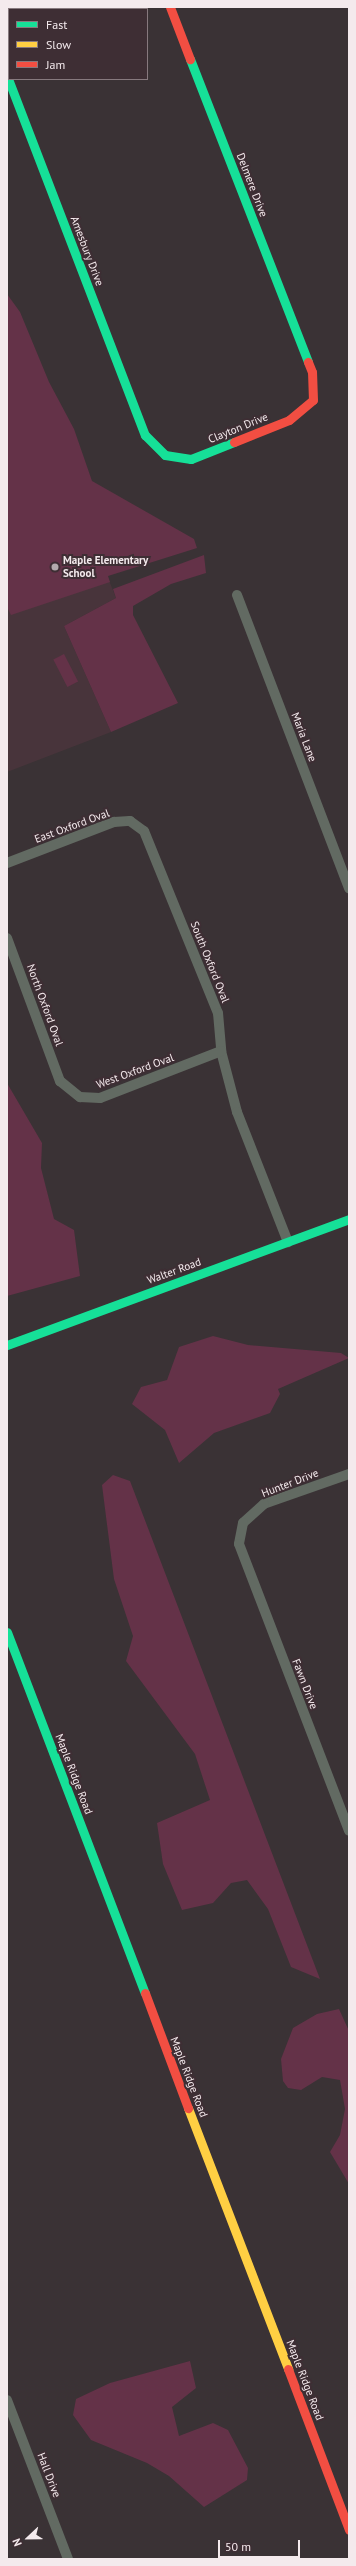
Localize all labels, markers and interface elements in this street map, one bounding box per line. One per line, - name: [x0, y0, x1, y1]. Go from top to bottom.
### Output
- legend: [8, 8, 148, 80]
- text: Fast: [46, 17, 67, 32]
- text: Slow: [46, 37, 71, 52]
- text: Jam: [46, 57, 65, 72]
- street label: Delmere Drive: [234, 151, 270, 219]
- street label: Amesbury Drive: [68, 214, 106, 288]
- street label: Clayton Drive: [206, 410, 270, 446]
- place label: Maple Elementary School: [63, 554, 148, 580]
- marker: Maple Elementary School: [50, 562, 60, 572]
- street label: Maria Lane: [289, 710, 319, 764]
- street label: East Oxford Oval: [33, 806, 111, 846]
- street label: South Oxford Oval: [188, 919, 232, 1005]
- street label: North Oxford Oval: [24, 962, 66, 1048]
- street label: West Oxford Oval: [94, 1051, 176, 1091]
- street label: Walter Road: [145, 1255, 203, 1287]
- street label: Hunter Drive: [260, 1466, 320, 1500]
- street label: Fawn Drive: [289, 1657, 321, 1711]
- street label: Maple Ridge Road: [53, 1732, 95, 1816]
- street label: Maple Ridge Road: [168, 2035, 210, 2119]
- street label: Maple Ridge Road: [284, 2338, 326, 2422]
- street label: Hall Drive: [34, 2451, 64, 2499]
- north arrow: [8, 2518, 48, 2558]
- scale bar: [220, 2532, 302, 2558]
- text: N: [9, 2537, 25, 2548]
- text: 50 m: [225, 2539, 251, 2554]

